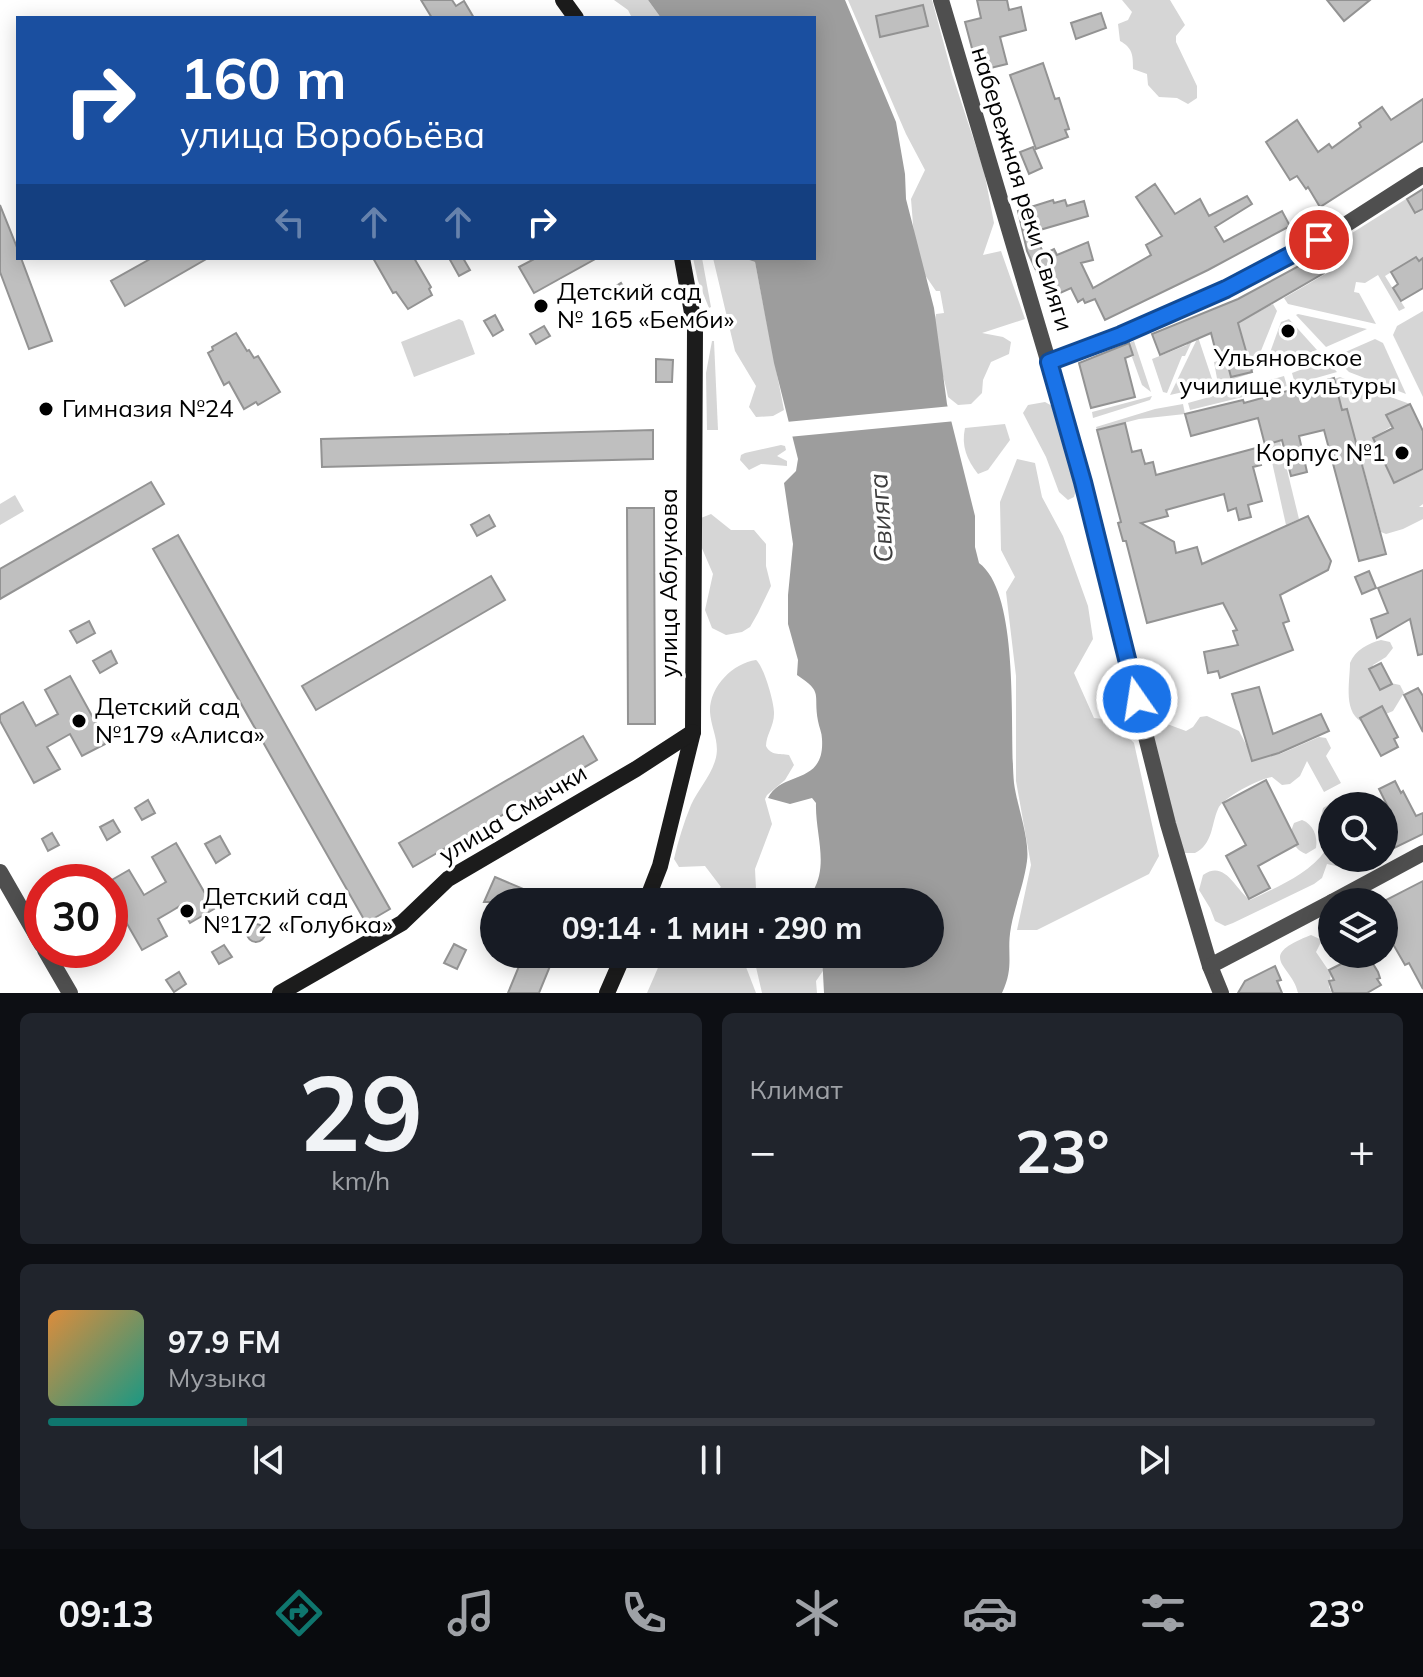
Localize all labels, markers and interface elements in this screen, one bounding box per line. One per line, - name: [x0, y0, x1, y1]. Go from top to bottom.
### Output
- text: 160 m: [180, 43, 347, 113]
- street label: набережная реки Свияги: [965, 43, 1081, 334]
- icon: right: [48, 48, 152, 152]
- text: улица Воробьёва: [180, 112, 485, 157]
- icon: left: [268, 200, 312, 244]
- icon: ahead: [352, 200, 396, 244]
- icon: ahead: [436, 200, 480, 244]
- icon: right: [520, 200, 564, 244]
- pin: [1285, 206, 1353, 274]
- icon: arrive: [1297, 218, 1341, 262]
- place label: Детский сад № 165 «Бемби»: [557, 276, 734, 334]
- marker: Детский сад № 165 «Бемби»: [532, 297, 550, 315]
- marker: Ульяновское училище культуры: [1279, 322, 1297, 340]
- place label: Ульяновское училище культуры: [1179, 342, 1397, 400]
- place label: Гимназия №24: [62, 393, 234, 423]
- marker: Гимназия №24: [37, 400, 55, 418]
- place label: Корпус №1: [1256, 437, 1386, 467]
- marker: Корпус №1: [1393, 444, 1411, 462]
- water label: Свияга: [861, 472, 900, 564]
- street label: улица Аблукова: [653, 488, 683, 678]
- position arrow: [1095, 657, 1179, 741]
- place label: Детский сад №179 «Алиса»: [95, 691, 265, 749]
- marker: Детский сад №179 «Алиса»: [70, 712, 88, 730]
- street label: улица Смычки: [433, 757, 592, 869]
- map controls: [1318, 792, 1398, 968]
- button: search: [1318, 792, 1398, 872]
- speed limit sign: 30: [24, 864, 128, 968]
- place label: Детский сад №172 «Голубка»: [203, 881, 393, 939]
- button: layers: [1318, 888, 1398, 968]
- marker: Детский сад №172 «Голубка»: [178, 902, 196, 920]
- text: 09:14 · 1 мин · 290 m: [562, 909, 862, 947]
- text: 29: [298, 1046, 423, 1177]
- text: Климат: [750, 1073, 843, 1106]
- text: 23°: [1015, 1113, 1110, 1188]
- text: −: [750, 1123, 776, 1178]
- text: +: [1349, 1123, 1375, 1178]
- text: km/h: [331, 1164, 390, 1197]
- text: 97.9 FM: [168, 1323, 281, 1361]
- text: Музыка: [168, 1361, 267, 1394]
- icon: previous: [247, 1438, 291, 1482]
- icon: pause: [689, 1438, 733, 1482]
- icon: next: [1132, 1438, 1176, 1482]
- icon: directions: [271, 1585, 327, 1641]
- icon: music: [443, 1585, 499, 1641]
- icon: phone: [616, 1585, 672, 1641]
- icon: climate: [789, 1585, 845, 1641]
- icon: car: [962, 1585, 1018, 1641]
- icon: filters: [1135, 1585, 1191, 1641]
- text: 09:13: [58, 1591, 154, 1636]
- text: 23°: [1308, 1591, 1365, 1636]

